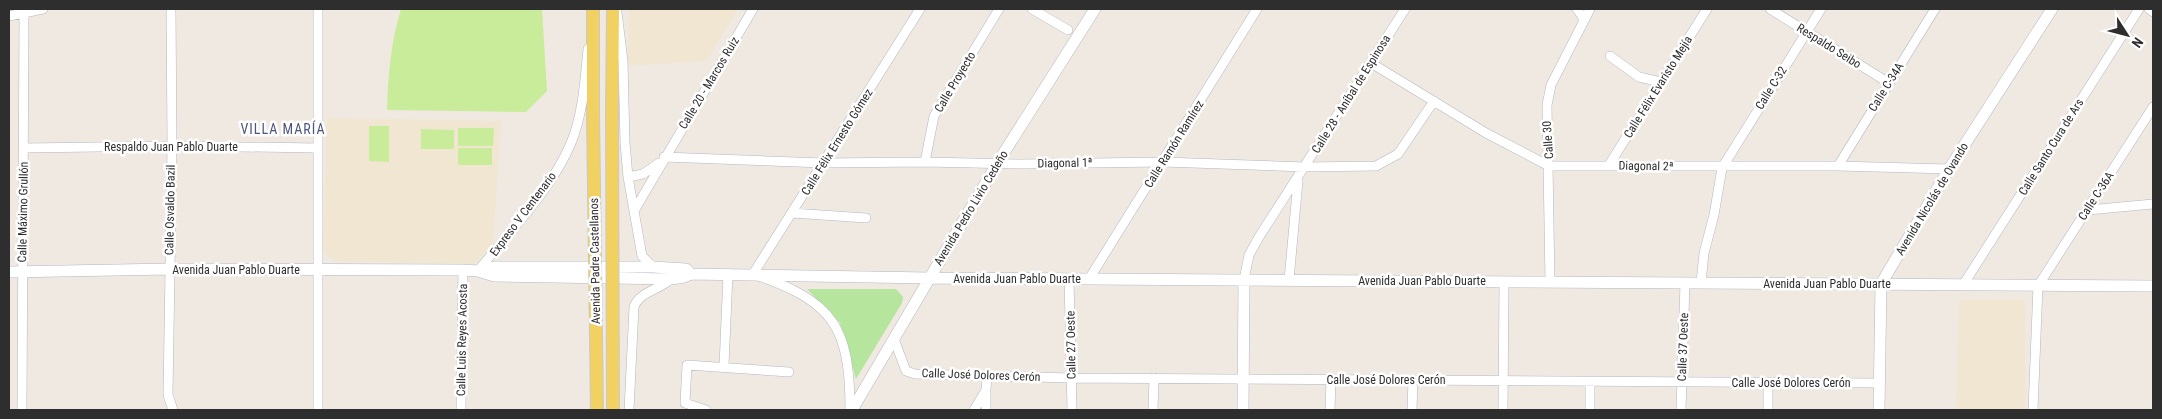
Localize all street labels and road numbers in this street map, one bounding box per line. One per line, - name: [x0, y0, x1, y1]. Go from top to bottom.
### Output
- street label: Respaldo Seibo: [1794, 21, 1864, 71]
- street label: Calle 28 - Aníbal de Espinosa: [1309, 32, 1393, 156]
- street label: Calle Félix Evaristo Mejía: [1621, 33, 1695, 141]
- street label: Calle 20 - Marcos Ruiz: [676, 34, 742, 132]
- street label: Calle Proyecto: [931, 49, 979, 115]
- street label: Calle C-34A: [1865, 60, 1907, 114]
- street label: Calle C-32: [1752, 64, 1790, 112]
- street label: Calle Félix Ernesto Gómez: [798, 86, 876, 198]
- street label: Calle Santo Cura de Ars: [2016, 96, 2086, 198]
- street label: Calle Ramón Ramírez: [1141, 98, 1207, 190]
- street label: Calle 30: [1540, 120, 1556, 160]
- street label: Respaldo Juan Pablo Duarte: [104, 140, 238, 154]
- street label: Avenida Nicolás de Ovando: [1893, 140, 1971, 258]
- street label: Avenida Pedro Livio Cedeño: [931, 148, 1011, 268]
- street label: Diagonal 1ª: [1037, 156, 1093, 170]
- street label: Diagonal 2ª: [1618, 159, 1674, 173]
- street label: Calle Máximo Grullón: [15, 161, 31, 263]
- street label: Calle Osvaldo Bazil: [162, 165, 178, 255]
- street label: Expreso V Centenario: [487, 169, 559, 259]
- street label: Calle C-36A: [2075, 169, 2117, 223]
- street label: Avenida Padre Castellanos: [587, 198, 603, 324]
- street label: Avenida Juan Pablo Duarte: [172, 263, 300, 277]
- street label: Avenida Juan Pablo Duarte: [953, 272, 1081, 286]
- street label: Avenida Juan Pablo Duarte: [1358, 274, 1486, 288]
- street label: Avenida Juan Pablo Duarte: [1763, 277, 1891, 291]
- street label: Calle Luis Reyes Acosta: [454, 283, 470, 396]
- street label: Calle 27 Oeste: [1063, 310, 1079, 379]
- street label: Calle 37 Oeste: [1675, 312, 1691, 381]
- street label: Calle José Dolores Cerón: [921, 366, 1041, 384]
- street label: Calle José Dolores Cerón: [1327, 373, 1446, 387]
- street label: Calle José Dolores Cerón: [1732, 376, 1851, 390]

